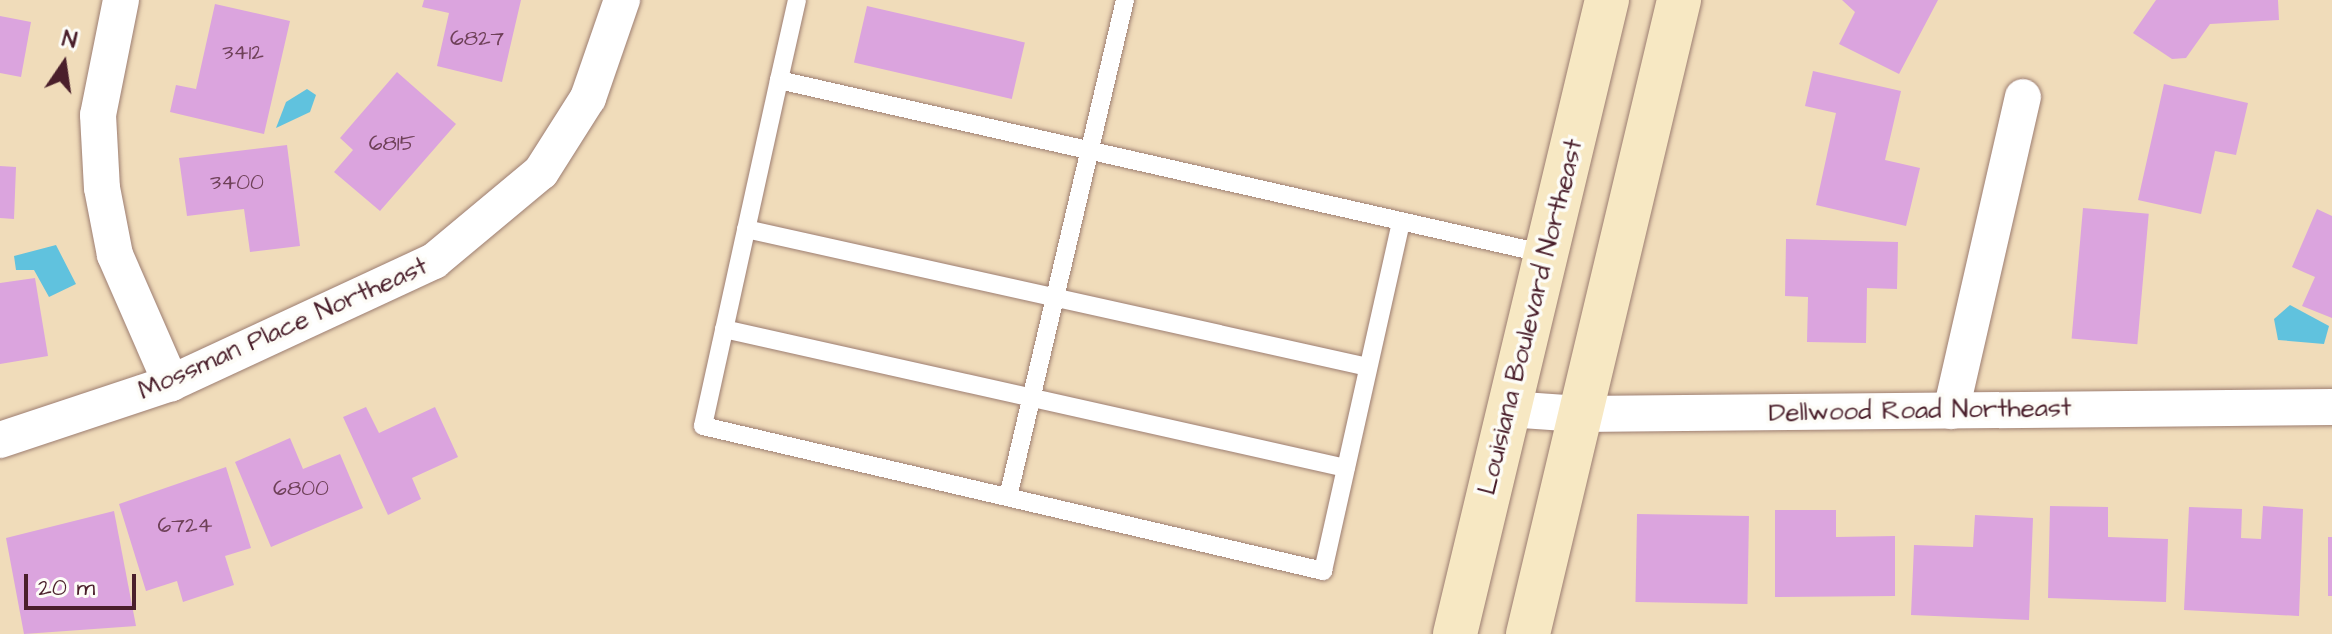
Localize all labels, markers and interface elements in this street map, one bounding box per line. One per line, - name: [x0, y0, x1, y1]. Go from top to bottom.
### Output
- text: N: [59, 23, 80, 57]
- north arrow: [24, 24, 104, 104]
- house number: 6827: [450, 26, 504, 52]
- house number: 3412: [222, 40, 264, 66]
- house number: 6815: [369, 131, 415, 157]
- street label: Louisiana Boulevard Northeast: [1472, 136, 1590, 498]
- house number: 3400: [210, 170, 264, 196]
- street label: Mossman Place Northeast: [133, 251, 433, 407]
- street label: Dellwood Road Northeast: [1768, 393, 2072, 429]
- house number: 6800: [273, 476, 329, 502]
- house number: 6724: [158, 513, 212, 539]
- scale bar: [28, 558, 140, 608]
- text: 20 m: [38, 571, 95, 605]

